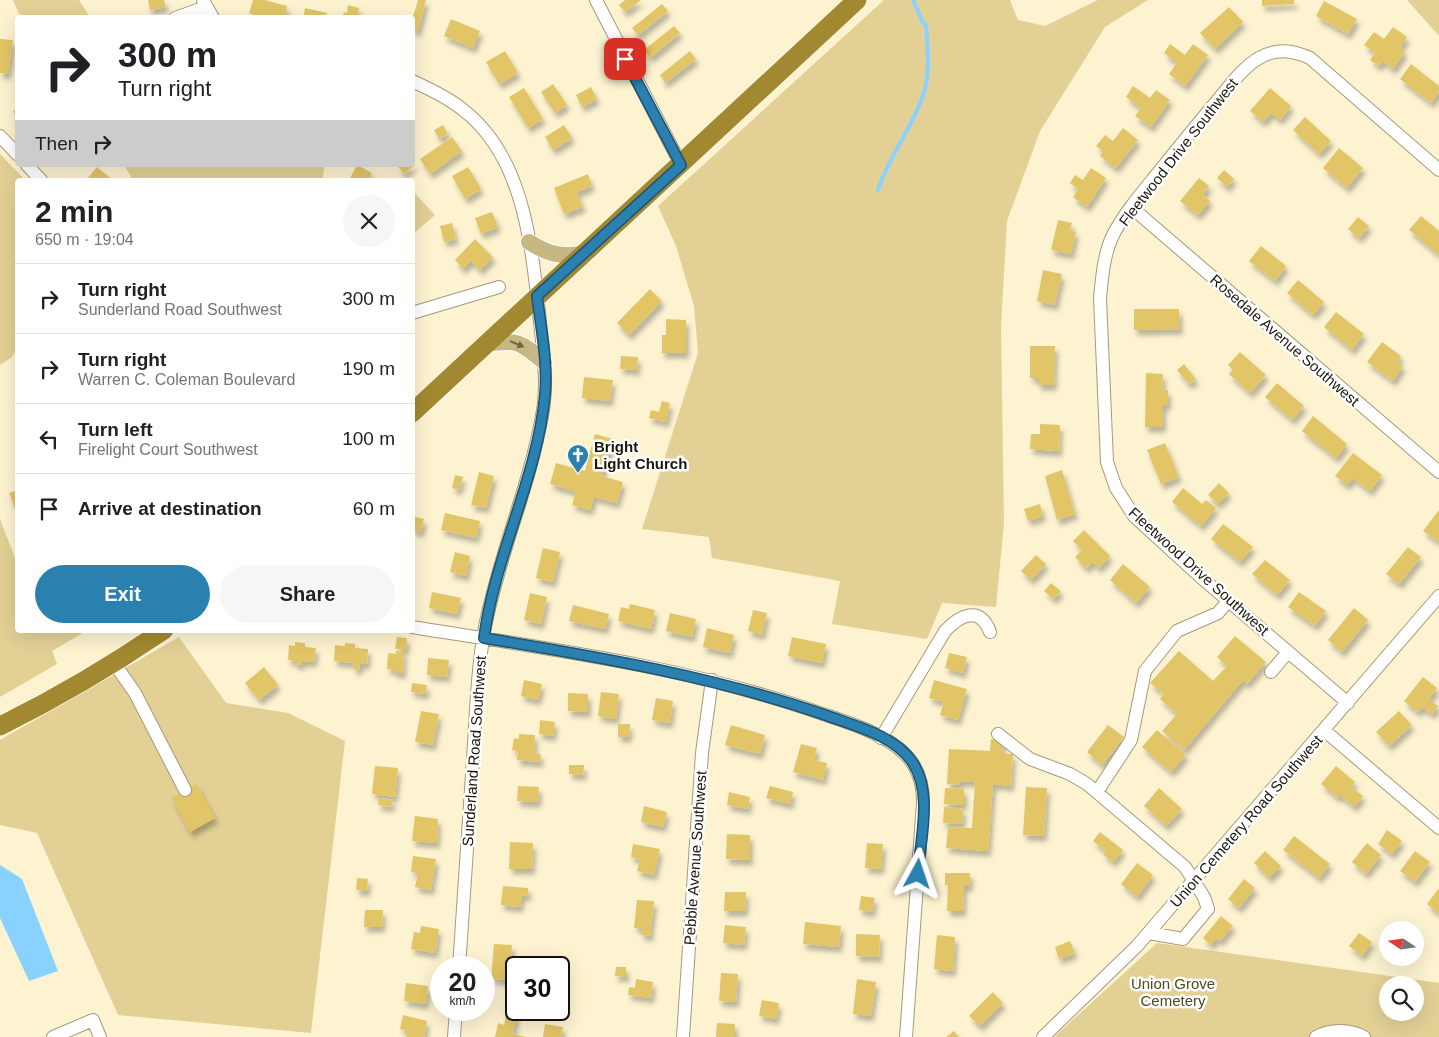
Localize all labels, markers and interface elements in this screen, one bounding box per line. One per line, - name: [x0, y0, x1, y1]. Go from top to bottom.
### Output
- icon: right: [35, 35, 100, 100]
- text: 300 m: [118, 35, 217, 74]
- pin: [604, 38, 646, 80]
- icon: arrive: [611, 45, 639, 73]
- street label: Fleetwood Drive Southwest: [1115, 74, 1241, 229]
- text: Turn right: [118, 76, 211, 101]
- icon: right: [88, 130, 116, 158]
- text: Then: [35, 133, 78, 154]
- text: 2 min: [35, 195, 113, 228]
- button: close: [343, 195, 395, 247]
- text: 650 m · 19:04: [35, 231, 134, 248]
- street label: Rosedale Avenue Southwest: [1207, 271, 1363, 410]
- text: Turn right: [78, 279, 166, 300]
- icon: right: [35, 285, 63, 313]
- text: 300 m: [342, 288, 395, 309]
- text: Sunderland Road Southwest: [78, 301, 282, 318]
- one-way arrow: [510, 339, 525, 348]
- text: Turn right: [78, 349, 166, 370]
- icon: right: [35, 355, 63, 383]
- text: 190 m: [342, 358, 395, 379]
- text: Warren C. Coleman Boulevard: [78, 371, 295, 388]
- text: Turn left: [78, 419, 153, 440]
- icon: left: [35, 425, 63, 453]
- text: 100 m: [342, 428, 395, 449]
- place label: Bright Light Church: [594, 438, 687, 472]
- text: Firelight Court Southwest: [78, 441, 258, 458]
- church icon: Bright Light Church: [566, 443, 590, 474]
- icon: arrive: [35, 495, 63, 523]
- text: Arrive at destination: [78, 498, 262, 519]
- text: 60 m: [353, 498, 395, 519]
- street label: Fleetwood Drive Southwest: [1125, 504, 1273, 639]
- button: Exit: [35, 565, 210, 623]
- button: Share: [220, 565, 395, 623]
- street label: Sunderland Road Southwest: [459, 654, 489, 847]
- street label: Union Cemetery Road Southwest: [1167, 731, 1326, 911]
- street label: Pebble Avenue Southwest: [680, 769, 710, 946]
- position arrow: [891, 847, 943, 899]
- north arrow: [1379, 921, 1424, 966]
- map controls: [1379, 921, 1424, 1021]
- speed limit sign: 30: [505, 956, 570, 1021]
- text: 20: [449, 968, 476, 996]
- park label: Union Grove Cemetery: [1131, 975, 1215, 1009]
- button: search: [1379, 976, 1424, 1021]
- text: km/h: [449, 994, 476, 1008]

